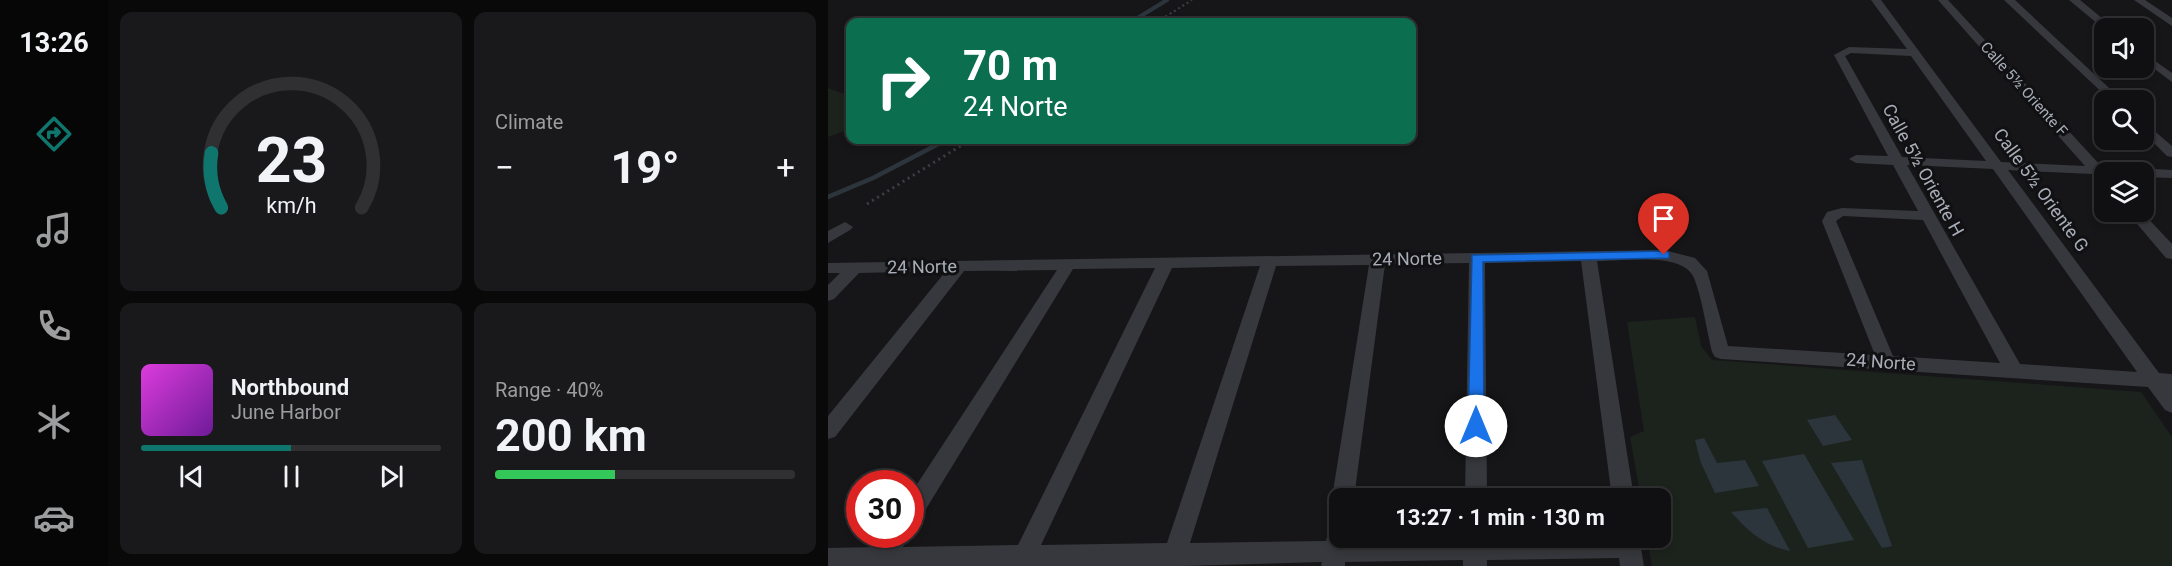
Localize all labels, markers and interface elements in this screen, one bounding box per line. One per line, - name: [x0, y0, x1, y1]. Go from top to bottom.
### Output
- map controls: [2094, 18, 2154, 222]
- button: sound: [2094, 18, 2154, 78]
- text: 13:26: [19, 27, 89, 59]
- street label: Calle 5½ Oriente F: [1977, 38, 2071, 140]
- text: 70 m: [963, 41, 1058, 90]
- icon: right: [864, 42, 942, 120]
- button: search: [2094, 90, 2154, 150]
- text: 24 Norte: [963, 91, 1068, 123]
- street label: Calle 5½ Oriente H: [1878, 100, 1968, 240]
- text: Climate: [495, 110, 563, 134]
- icon: directions: [33, 113, 75, 155]
- text: 23: [255, 124, 327, 197]
- street label: Calle 5½ Oriente G: [1990, 124, 2093, 255]
- text: 19°: [610, 141, 680, 194]
- text: −: [495, 148, 514, 187]
- text: +: [776, 148, 795, 187]
- button: layers: [2094, 162, 2154, 222]
- pin: [1638, 193, 1689, 255]
- text: km/h: [266, 194, 316, 219]
- icon: arrive: [1647, 202, 1680, 235]
- icon: music: [33, 209, 75, 251]
- street label: 24 Norte: [1372, 247, 1442, 270]
- street label: 24 Norte: [887, 255, 957, 278]
- icon: phone: [33, 305, 75, 347]
- street label: 24 Norte: [1845, 349, 1917, 374]
- text: Northbound: [231, 375, 349, 400]
- text: Range · 40%: [495, 378, 603, 402]
- position arrow: [1444, 394, 1508, 458]
- text: June Harbor: [231, 400, 341, 424]
- icon: climate: [33, 401, 75, 443]
- text: 200 km: [495, 409, 647, 462]
- icon: previous: [175, 460, 208, 493]
- icon: pause: [275, 460, 308, 493]
- icon: next: [375, 460, 408, 493]
- speed limit sign: 30: [846, 470, 924, 548]
- icon: car: [33, 497, 75, 539]
- text: 13:27 · 1 min · 130 m: [1395, 505, 1605, 530]

